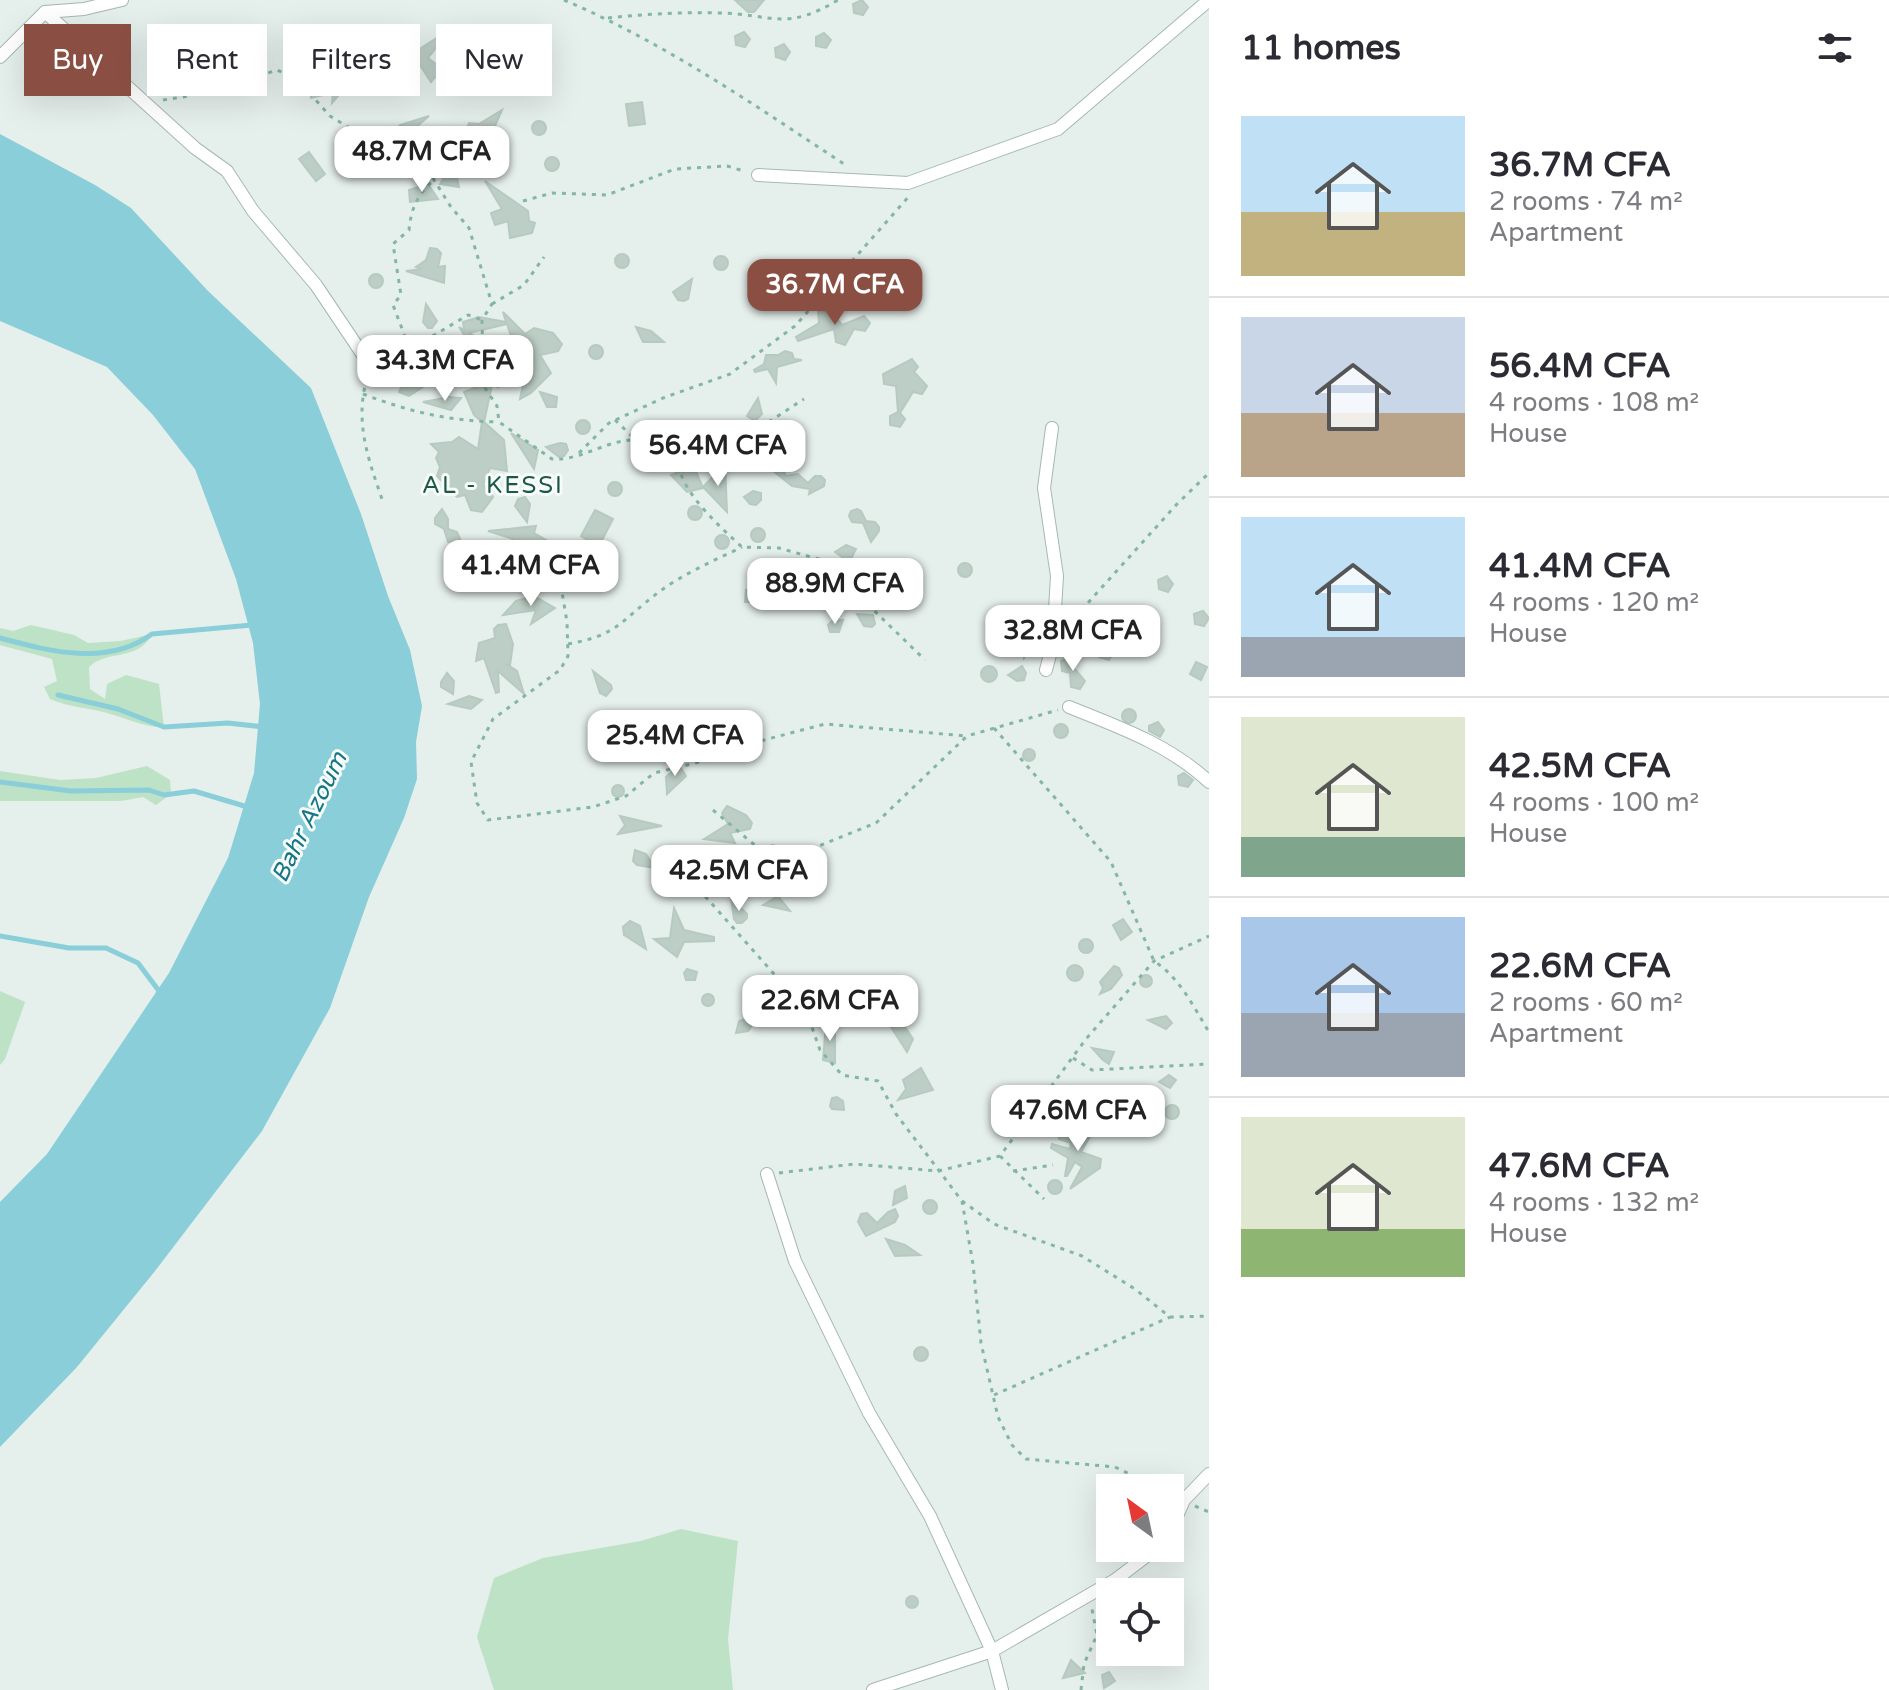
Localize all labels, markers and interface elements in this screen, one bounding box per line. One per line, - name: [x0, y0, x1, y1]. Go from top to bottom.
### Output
- chip: Buy: [24, 24, 131, 96]
- chip: Rent: [147, 24, 267, 96]
- chip: Filters: [283, 24, 420, 96]
- chip: New: [436, 24, 552, 96]
- icon: filters: [1813, 26, 1857, 70]
- text: 11 homes: [1241, 28, 1401, 69]
- pin: 48.7M CFA: [330, 126, 514, 194]
- text: 48.7M CFA: [352, 136, 492, 167]
- text: 36.7M CFA: [1489, 145, 1671, 186]
- icon: home: [1305, 148, 1401, 244]
- text: 2 rooms · 74 m²: [1489, 186, 1683, 217]
- text: Apartment: [1489, 217, 1623, 248]
- pin: 36.7M CFA: [743, 259, 927, 327]
- text: 36.7M CFA: [765, 269, 905, 300]
- pin: 34.3M CFA: [353, 335, 537, 403]
- text: 34.3M CFA: [375, 345, 515, 376]
- text: 56.4M CFA: [1489, 346, 1671, 387]
- icon: home: [1305, 349, 1401, 445]
- text: 4 rooms · 108 m²: [1489, 387, 1699, 418]
- text: House: [1489, 418, 1567, 449]
- pin: 56.4M CFA: [626, 420, 810, 488]
- text: 56.4M CFA: [648, 430, 788, 461]
- district label: AL - KESSI: [422, 471, 564, 500]
- pin: 41.4M CFA: [439, 540, 623, 608]
- text: 41.4M CFA: [1489, 546, 1671, 587]
- icon: home: [1305, 549, 1401, 645]
- text: 41.4M CFA: [461, 550, 601, 581]
- pin: 88.9M CFA: [743, 558, 927, 626]
- text: 88.9M CFA: [765, 568, 905, 599]
- text: 4 rooms · 120 m²: [1489, 587, 1699, 618]
- pin: 32.8M CFA: [981, 605, 1165, 673]
- text: 32.8M CFA: [1003, 615, 1143, 646]
- text: House: [1489, 618, 1567, 649]
- pin: 25.4M CFA: [583, 710, 767, 778]
- text: 25.4M CFA: [606, 720, 744, 751]
- text: 42.5M CFA: [1489, 746, 1671, 787]
- water label: Bahr Azoum: [265, 747, 354, 887]
- icon: home: [1305, 749, 1401, 845]
- text: 4 rooms · 100 m²: [1489, 787, 1699, 818]
- text: House: [1489, 818, 1567, 849]
- pin: 42.5M CFA: [647, 845, 831, 913]
- text: 42.5M CFA: [669, 855, 809, 886]
- text: 22.6M CFA: [1489, 946, 1671, 987]
- icon: home: [1305, 949, 1401, 1045]
- pin: 22.6M CFA: [738, 975, 922, 1043]
- text: 22.6M CFA: [760, 985, 900, 1016]
- text: 2 rooms · 60 m²: [1489, 987, 1683, 1018]
- text: Apartment: [1489, 1018, 1623, 1049]
- pin: 47.6M CFA: [986, 1085, 1170, 1153]
- text: 47.6M CFA: [1009, 1095, 1147, 1126]
- text: 47.6M CFA: [1489, 1146, 1670, 1187]
- icon: home: [1305, 1149, 1401, 1245]
- text: 4 rooms · 132 m²: [1489, 1187, 1699, 1218]
- text: House: [1489, 1218, 1567, 1249]
- north arrow: [1096, 1474, 1184, 1562]
- map controls: [1096, 1474, 1184, 1666]
- button: locate: [1096, 1578, 1184, 1666]

